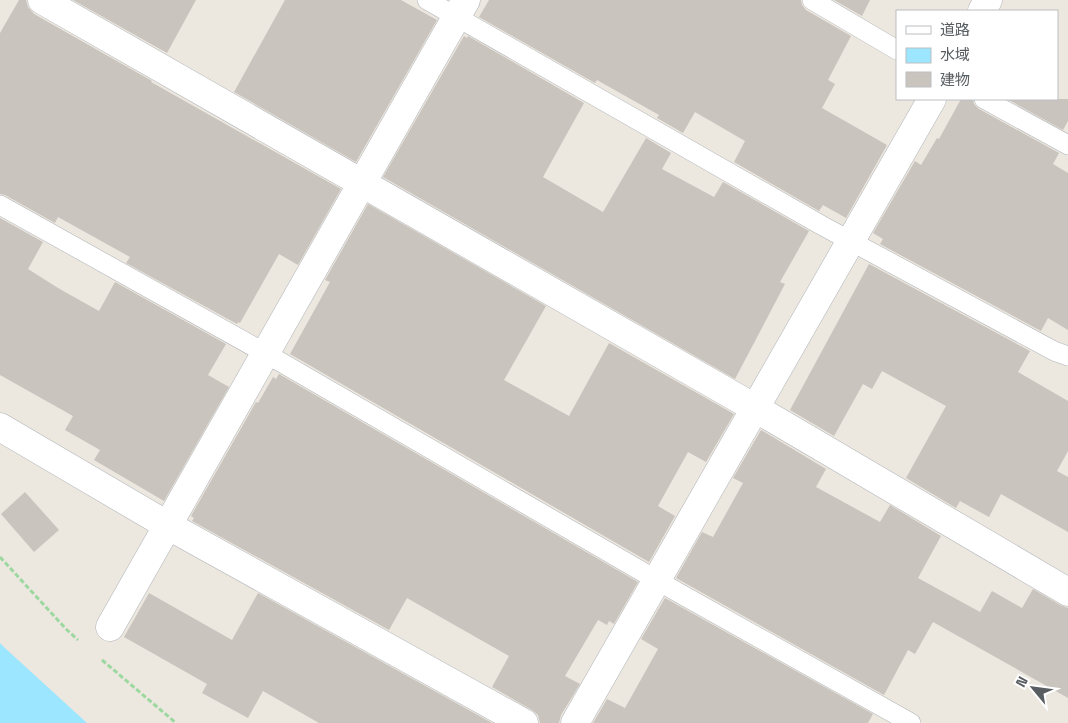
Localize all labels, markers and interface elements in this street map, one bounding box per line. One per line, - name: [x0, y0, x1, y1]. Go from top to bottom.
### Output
- legend: [896, 10, 1058, 100]
- text: 道路: [940, 20, 970, 39]
- text: 水域: [940, 45, 970, 64]
- text: 建物: [940, 70, 970, 89]
- north arrow: [1008, 663, 1058, 713]
- text: N: [1011, 673, 1032, 690]

